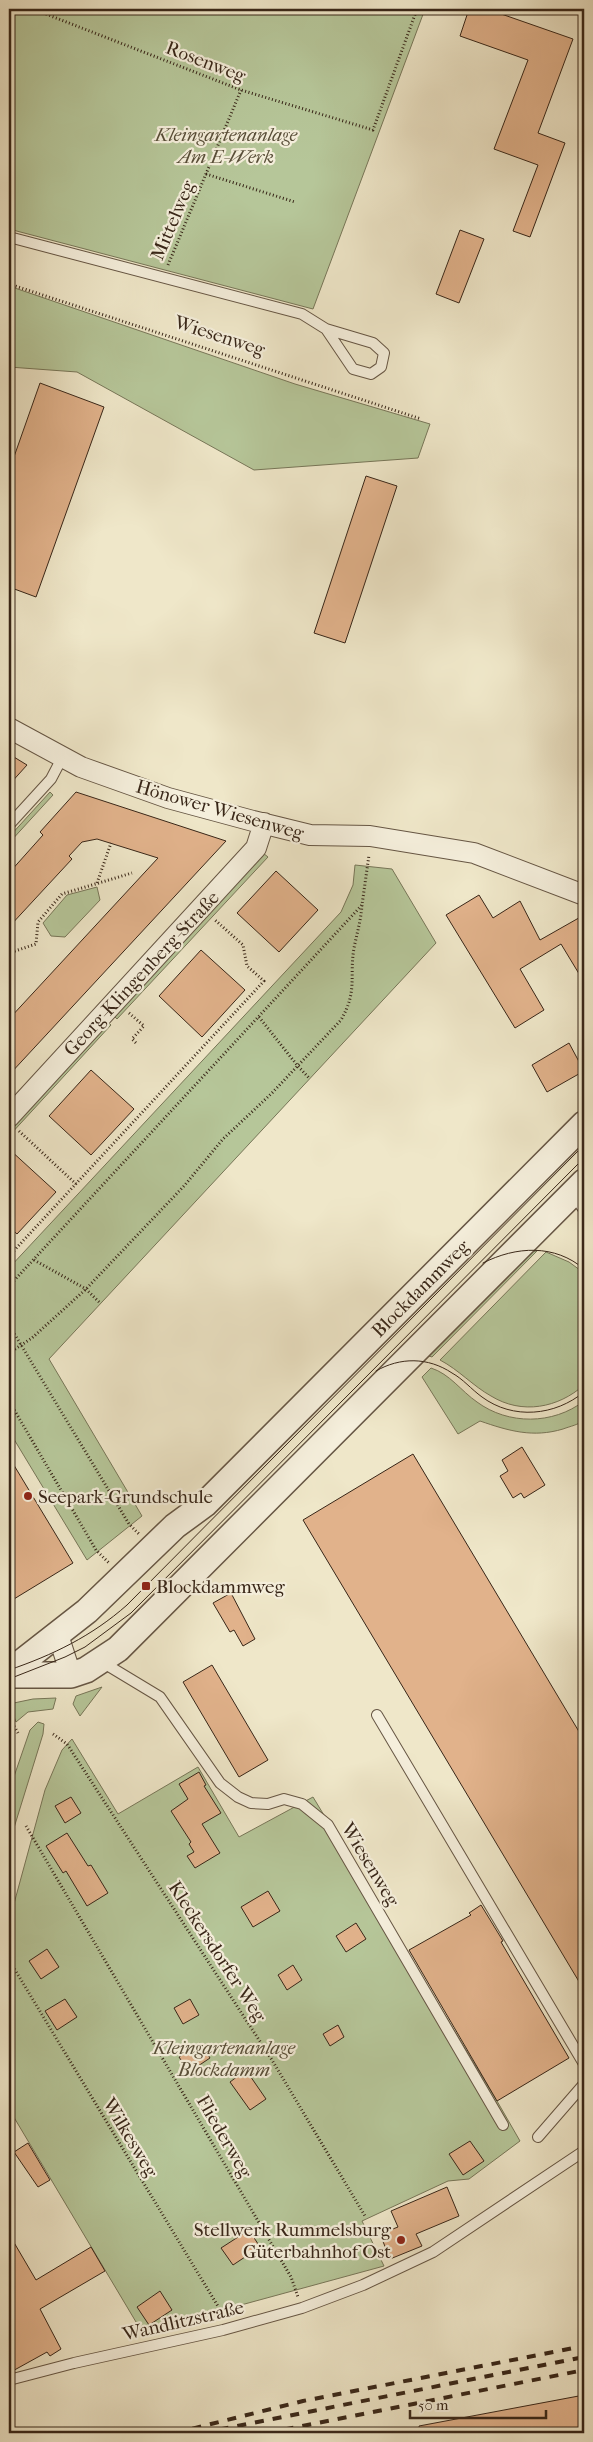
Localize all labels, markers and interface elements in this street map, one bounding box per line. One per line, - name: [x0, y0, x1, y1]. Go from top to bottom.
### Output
- street label: Rosenweg: [163, 37, 249, 87]
- park label: Kleingartenanlage Am E-Werk: [153, 124, 298, 168]
- street label: Mittelweg: [146, 177, 200, 263]
- street label: Wiesenweg: [171, 311, 268, 361]
- street label: Hönower Wiesenweg: [133, 775, 307, 845]
- street label: Georg-Klingenberg-Straße: [60, 887, 224, 1061]
- street label: Blockdammweg: [367, 1235, 475, 1342]
- place label: Seepark-Grundschule: [38, 1486, 213, 1508]
- marker: Seepark-Grundschule: [22, 1490, 34, 1502]
- place label: Blockdammweg: [156, 1576, 285, 1598]
- marker: Blockdammweg: [140, 1580, 152, 1592]
- street label: Wiesenweg: [336, 1818, 404, 1911]
- street label: Kleckersdorfer Weg: [164, 1877, 271, 2027]
- park label: Kleingartenanlage Blockdamm: [151, 2037, 296, 2081]
- street label: Fliederweg: [192, 2091, 257, 2182]
- street label: Wilkesweg: [97, 2093, 163, 2182]
- place label: Stellwerk Rummelsburg Güterbahnhof Ost: [194, 2219, 392, 2263]
- marker: Stellwerk Rummelsburg Güterbahnhof Ost: [395, 2234, 407, 2246]
- street label: Wandlitzstraße: [119, 2296, 246, 2346]
- scale bar: [410, 2387, 547, 2419]
- text: 50 m: [418, 2396, 449, 2414]

